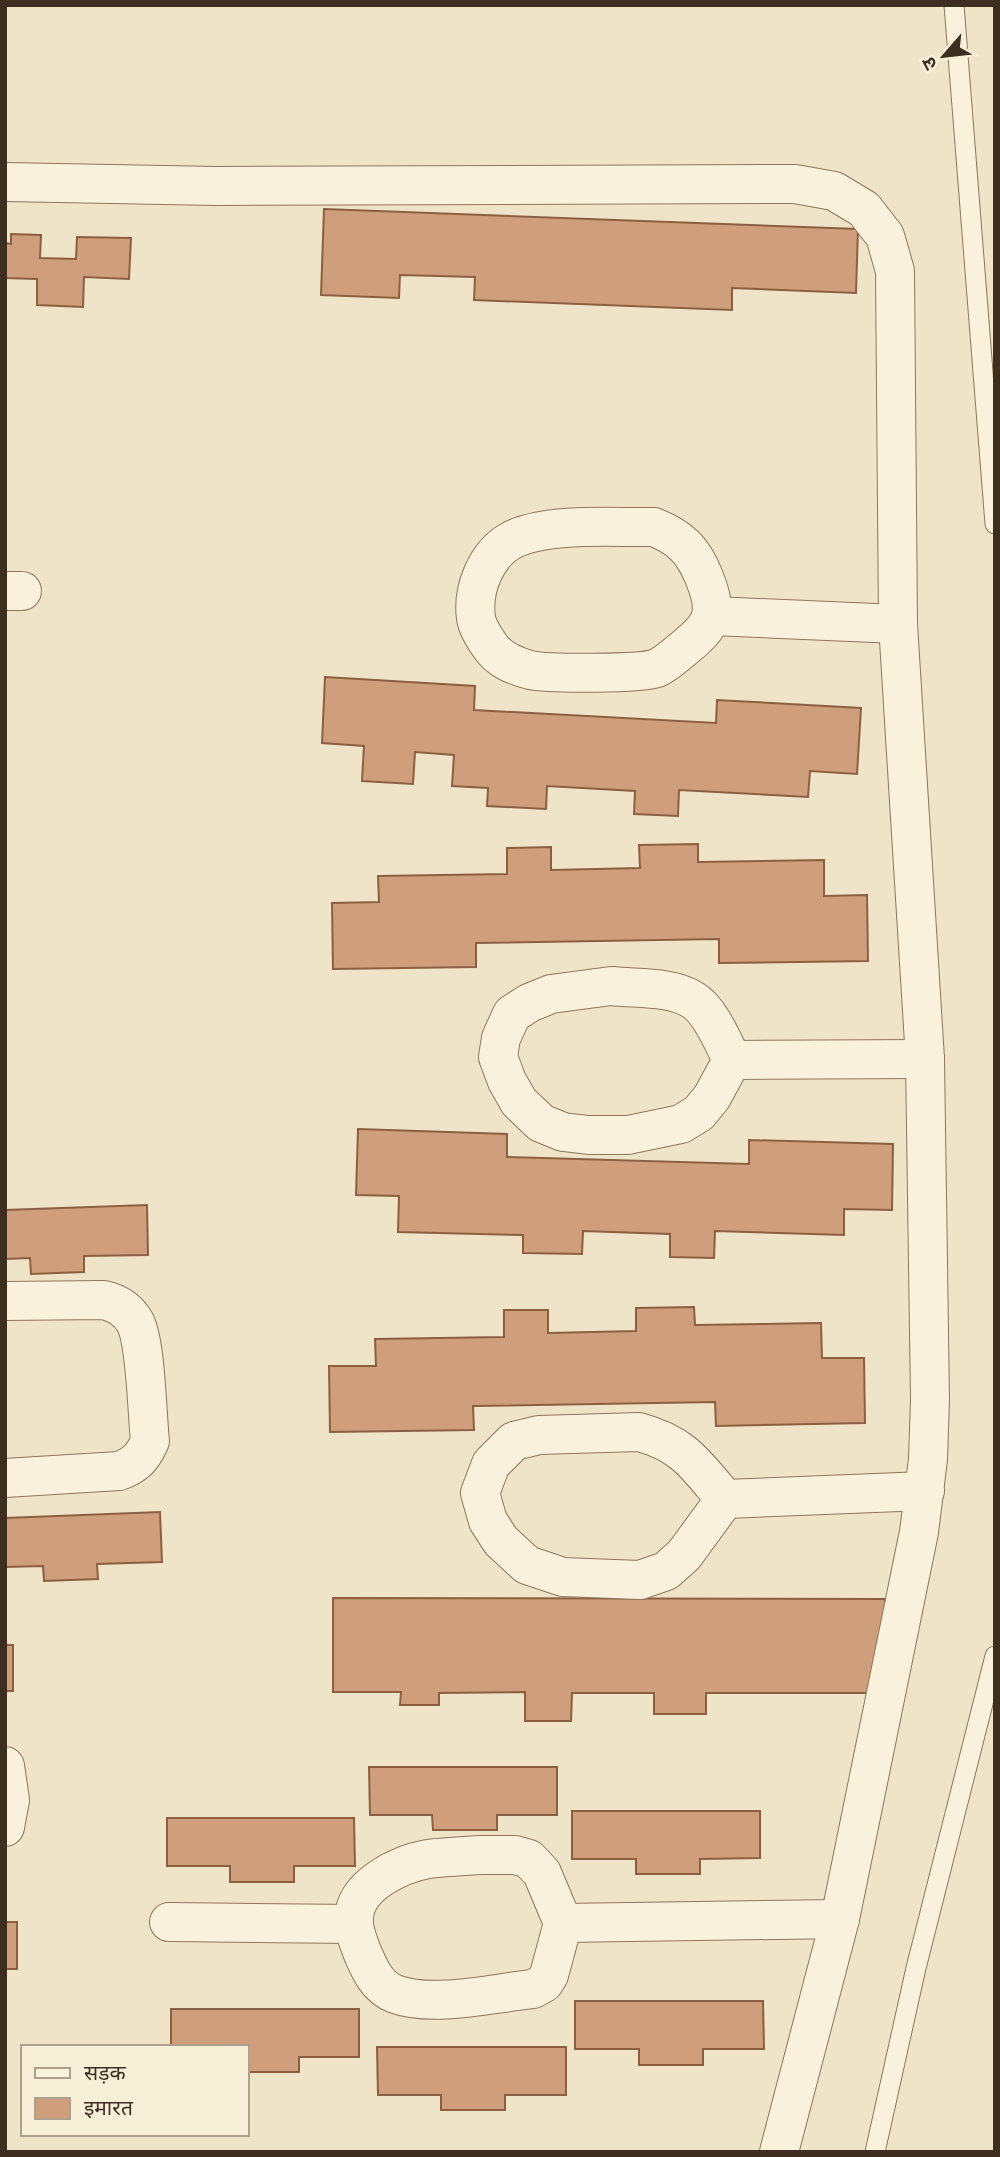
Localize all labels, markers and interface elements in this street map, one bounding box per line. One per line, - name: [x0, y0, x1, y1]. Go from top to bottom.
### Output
- north arrow: [909, 21, 979, 91]
- text: उ: [914, 52, 943, 75]
- legend: [21, 2045, 248, 2136]
- text: सड़क: [84, 2058, 126, 2086]
- text: इमारत: [84, 2093, 134, 2121]

